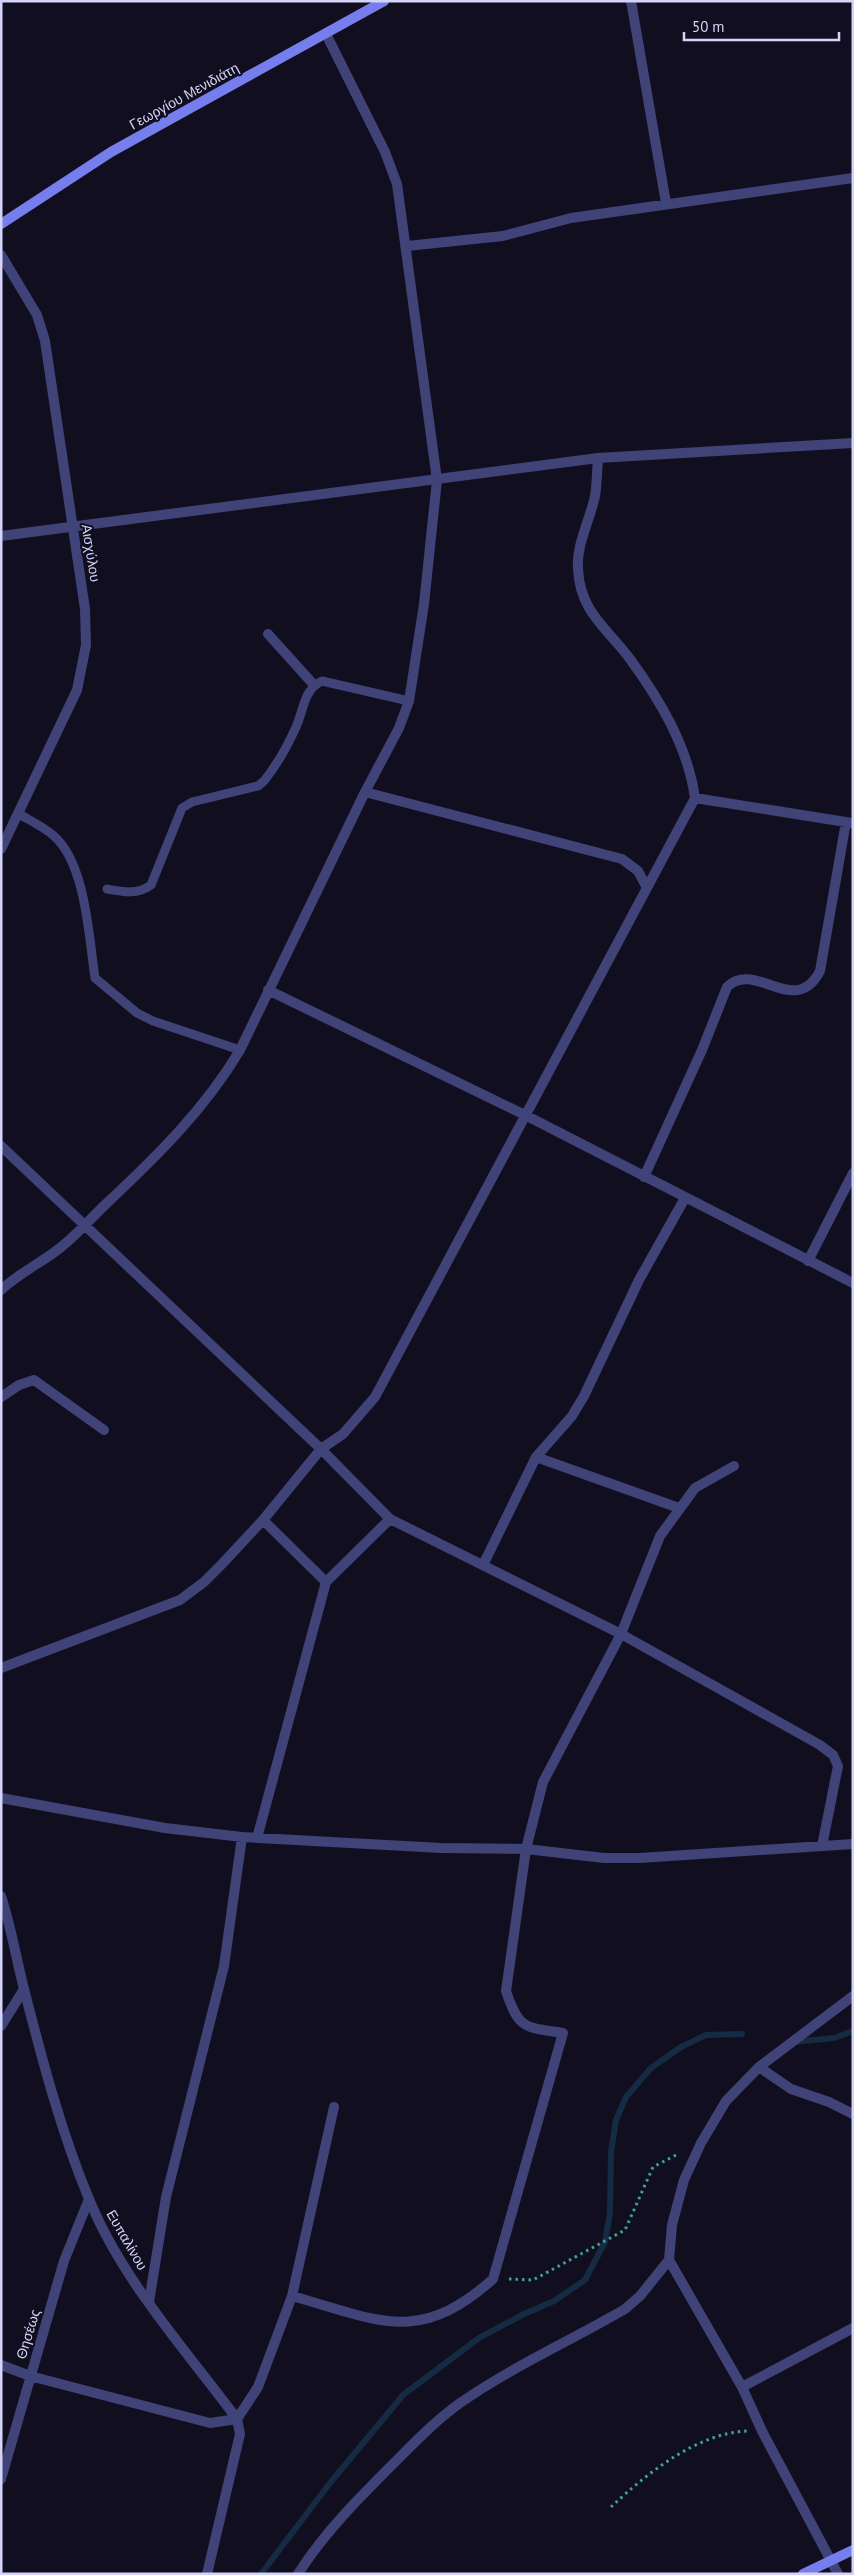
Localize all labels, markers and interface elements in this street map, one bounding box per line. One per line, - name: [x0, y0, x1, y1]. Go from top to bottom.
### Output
- scale bar: [684, 10, 839, 42]
- text: 50 m: [692, 17, 725, 36]
- street label: Γεωργίου Μενιδιάτη: [126, 58, 242, 134]
- street label: Αισχύλου: [78, 523, 104, 583]
- street label: Ευπαλίνου: [102, 2207, 152, 2273]
- street label: Θησέως: [12, 2307, 44, 2361]

